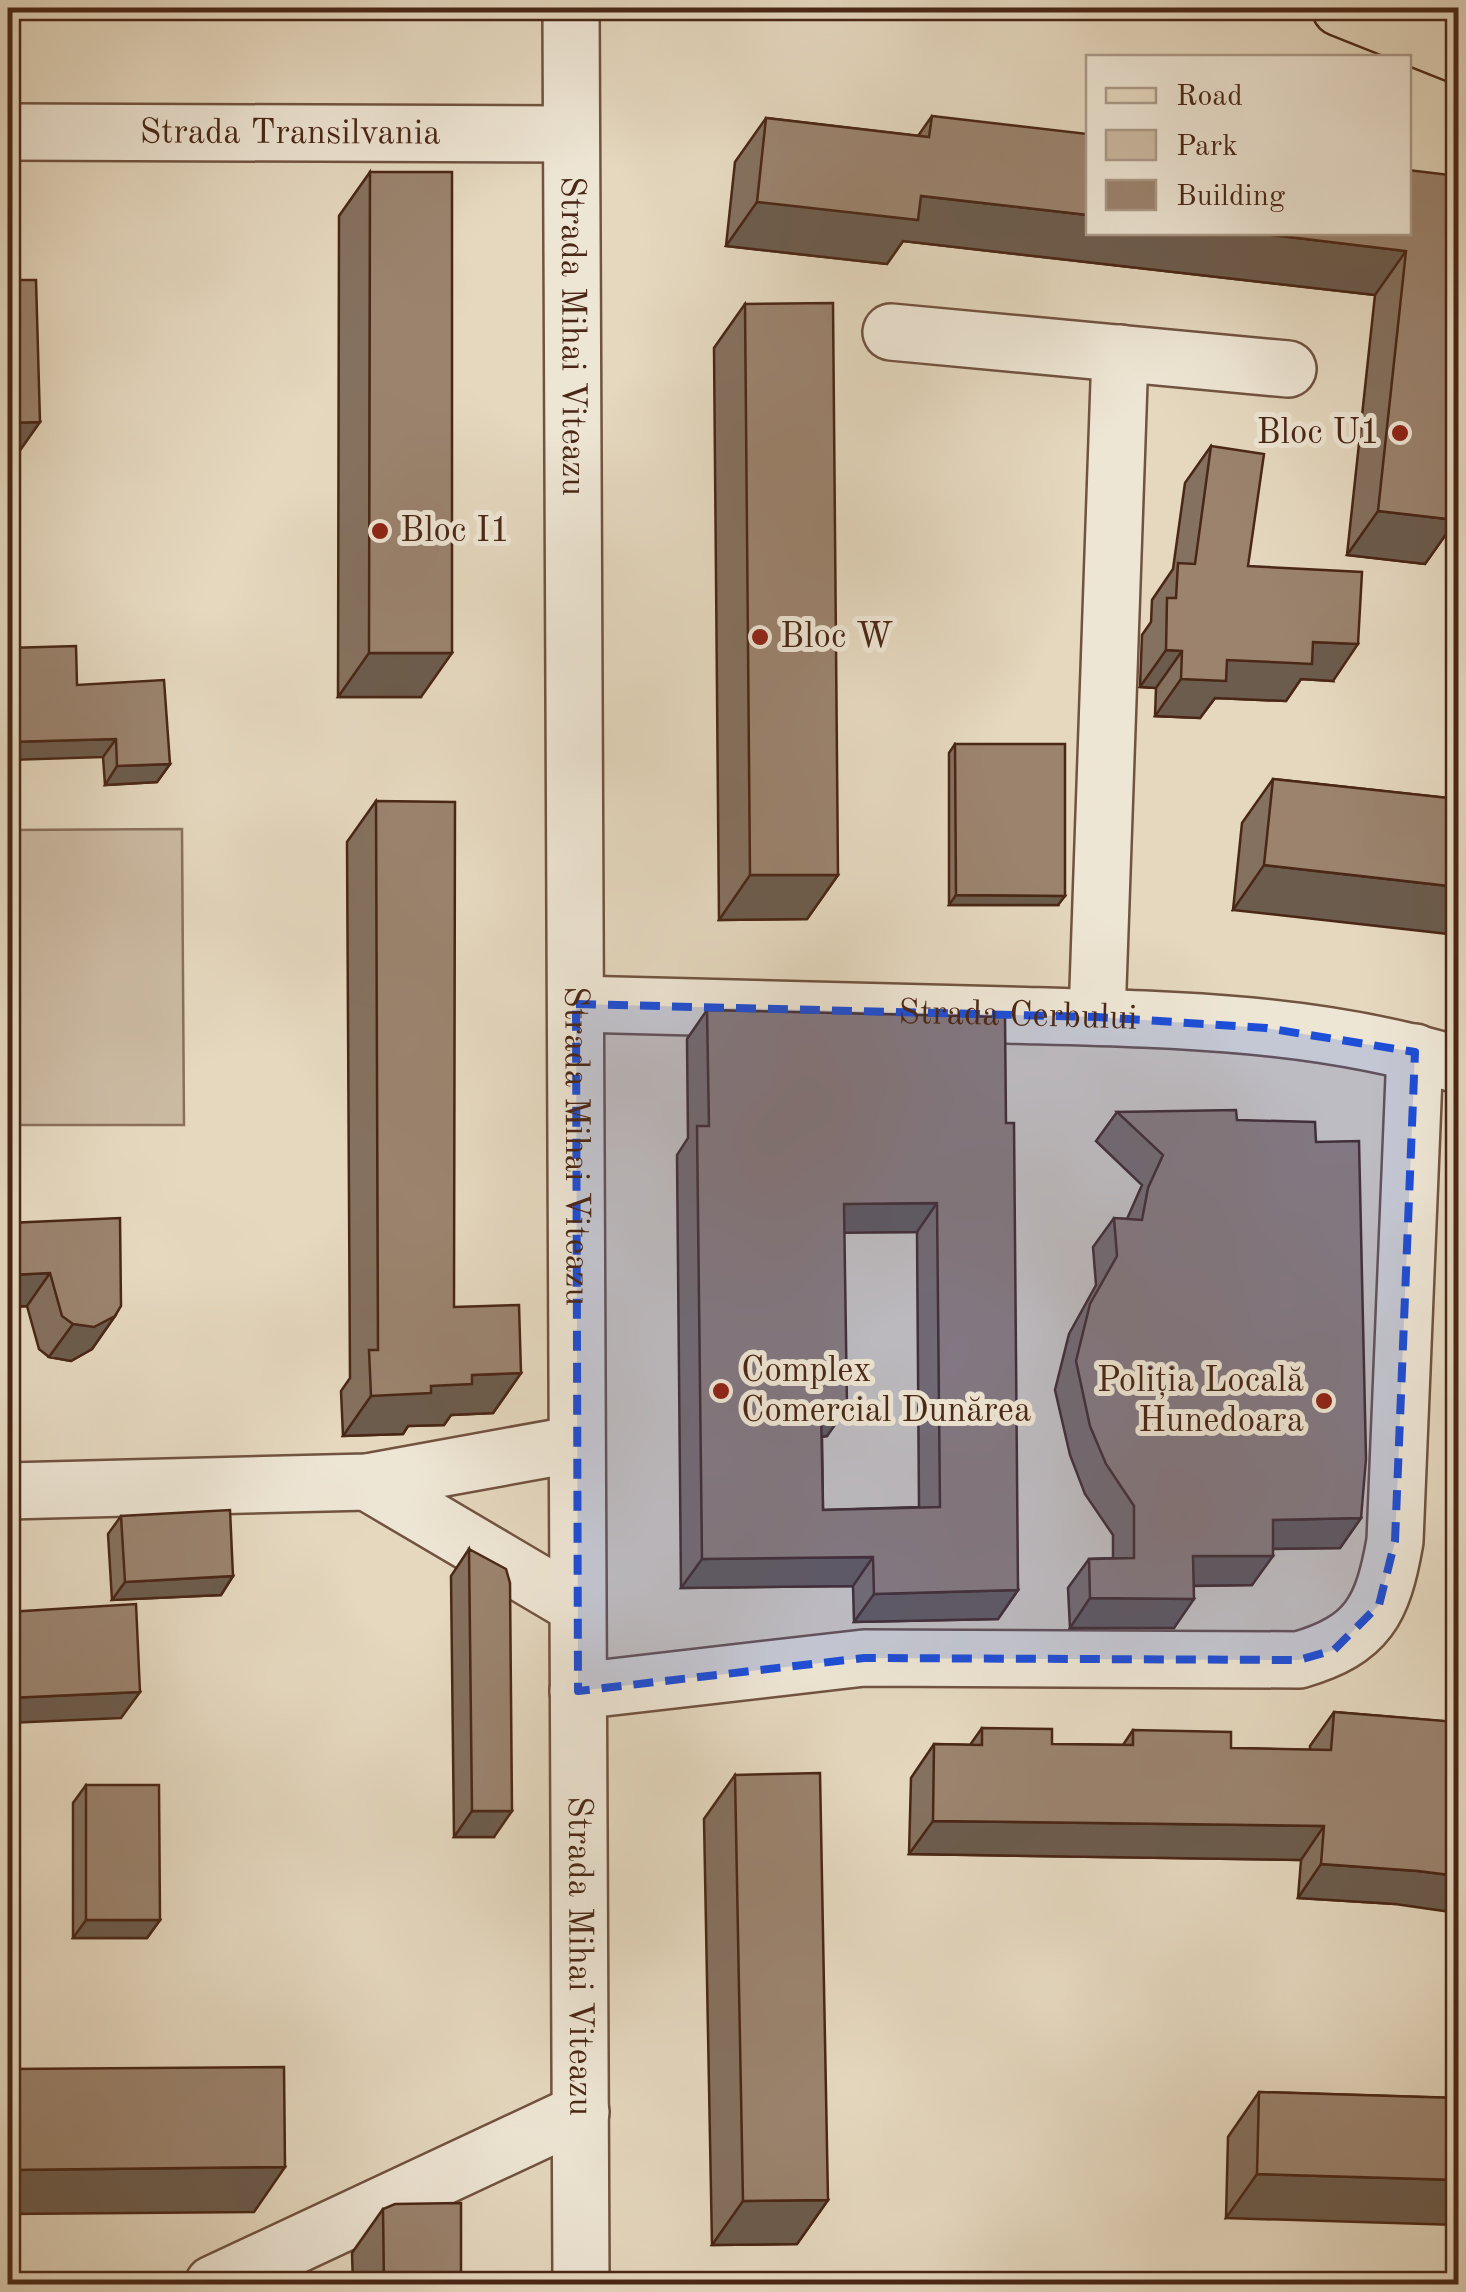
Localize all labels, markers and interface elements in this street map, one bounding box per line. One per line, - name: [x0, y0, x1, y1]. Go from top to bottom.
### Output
- legend: [1086, 55, 1411, 235]
- text: Road: [1176, 82, 1243, 112]
- street label: Strada Transilvania: [139, 115, 441, 151]
- text: Park: [1176, 132, 1238, 162]
- street label: Strada Mihai Viteazu: [554, 176, 591, 496]
- text: Building: [1176, 182, 1285, 212]
- place label: Bloc U1: [1256, 416, 1380, 451]
- marker: Bloc U1: [1389, 422, 1411, 444]
- place label: Bloc I1: [400, 514, 510, 549]
- marker: Bloc I1: [369, 520, 391, 542]
- place label: Bloc W: [780, 620, 893, 655]
- marker: Bloc W: [749, 626, 771, 648]
- street label: Strada Mihai Viteazu: [558, 986, 594, 1306]
- street label: Strada Cerbului: [898, 995, 1138, 1036]
- place label: Complex Comercial Dunărea: [741, 1354, 1031, 1429]
- place label: Poliția Locală Hunedoara: [1097, 1364, 1304, 1439]
- marker: Complex Comercial Dunărea: [710, 1380, 732, 1402]
- marker: Poliția Locală Hunedoara: [1313, 1390, 1335, 1412]
- street label: Strada Mihai Viteazu: [561, 1796, 598, 2116]

